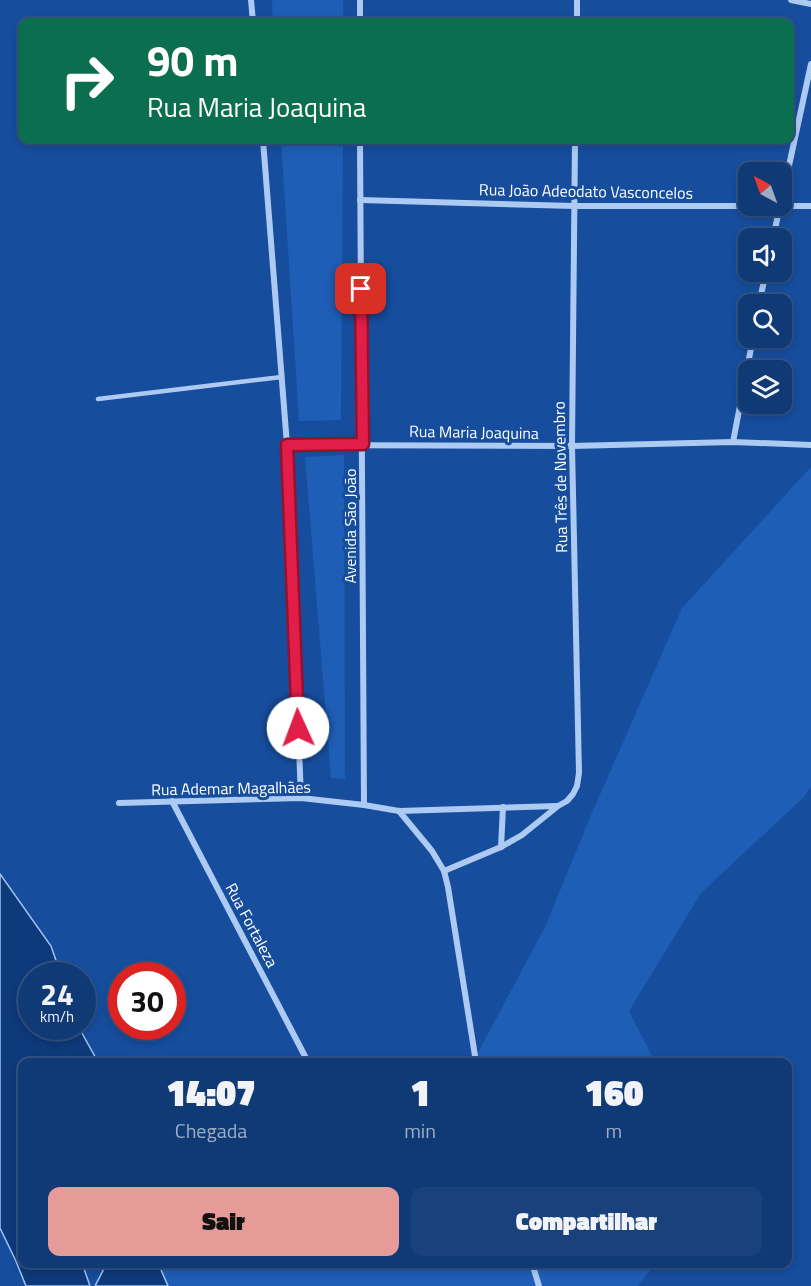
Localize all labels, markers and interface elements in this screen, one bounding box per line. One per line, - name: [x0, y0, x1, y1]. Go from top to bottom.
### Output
- text: 90 m: [147, 28, 239, 92]
- icon: right: [48, 42, 126, 120]
- text: Rua Maria Joaquina: [147, 86, 366, 127]
- north arrow: [738, 162, 792, 216]
- map controls: [738, 162, 792, 414]
- street label: Rua João Adeodato Vasconcelos: [479, 177, 693, 205]
- button: sound: [738, 228, 792, 282]
- pin: [335, 263, 386, 314]
- icon: arrive: [344, 272, 377, 305]
- button: search: [738, 294, 792, 348]
- button: layers: [738, 360, 792, 414]
- street label: Rua Três de Novembro: [547, 401, 573, 553]
- street label: Rua Maria Joaquina: [409, 419, 539, 445]
- street label: Avenida São João: [338, 468, 362, 584]
- position arrow: [266, 696, 330, 760]
- street label: Rua Ademar Magalhães: [151, 775, 311, 801]
- street label: Rua Fortaleza: [220, 878, 284, 972]
- speed limit sign: 30: [108, 962, 186, 1040]
- text: 24: [40, 971, 74, 1017]
- text: km/h: [40, 1005, 74, 1028]
- text: 14:07: [166, 1065, 256, 1120]
- text: 1: [410, 1065, 430, 1120]
- text: 160: [584, 1065, 644, 1120]
- text: Chegada: [175, 1115, 247, 1146]
- text: min: [404, 1115, 436, 1146]
- text: m: [606, 1115, 622, 1146]
- button: Sair: [48, 1187, 399, 1256]
- button: Compartilhar: [411, 1187, 762, 1256]

